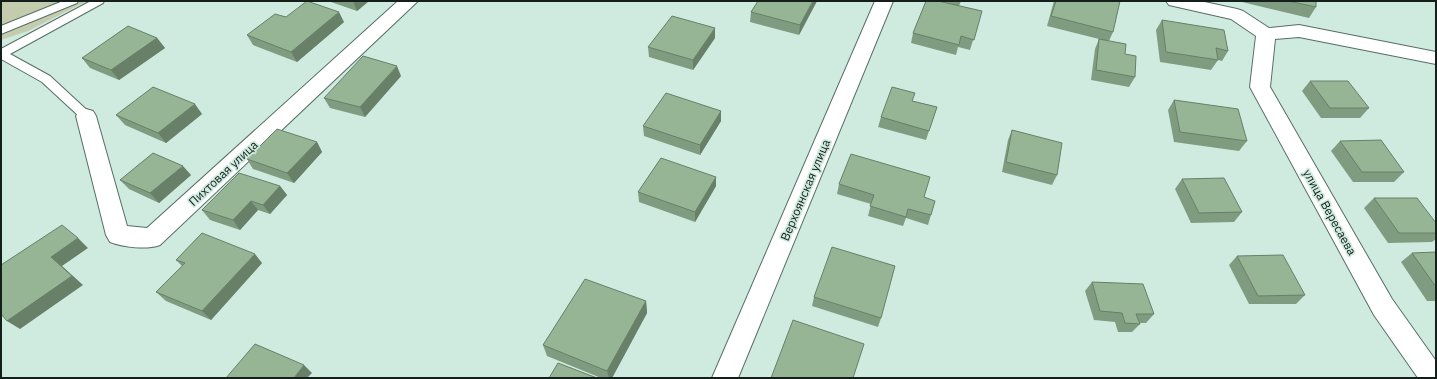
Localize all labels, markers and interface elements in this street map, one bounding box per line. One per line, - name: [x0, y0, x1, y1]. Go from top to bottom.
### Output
- street label: Верхоянская улица: [777, 136, 833, 243]
- street label: Пихтовая улица: [185, 137, 261, 209]
- street label: улица Вересаева: [1300, 166, 1360, 258]

